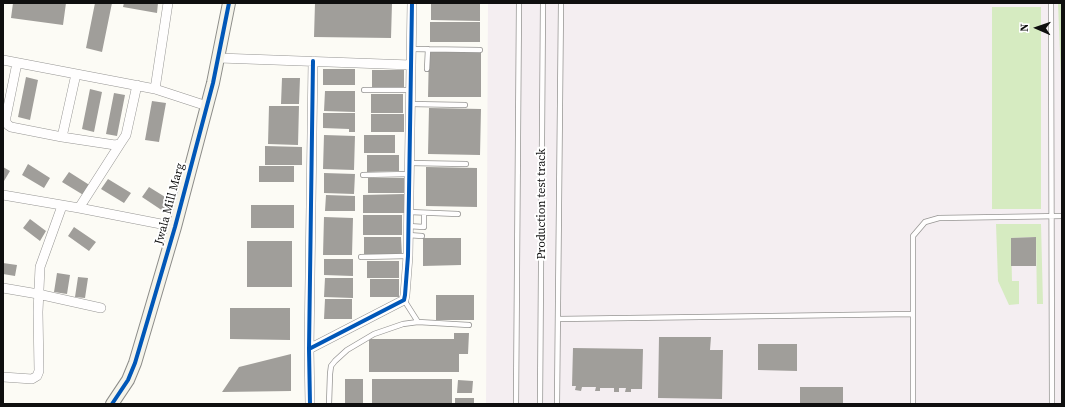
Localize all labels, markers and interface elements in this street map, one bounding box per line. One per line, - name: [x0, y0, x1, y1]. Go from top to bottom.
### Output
- north arrow: [1017, 8, 1057, 48]
- text: N: [1017, 23, 1032, 32]
- street label: Production test track: [535, 148, 549, 260]
- street label: Jwala Mill Marg: [152, 162, 188, 246]

